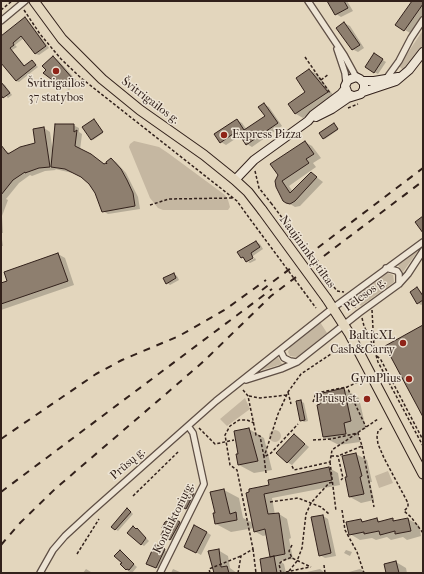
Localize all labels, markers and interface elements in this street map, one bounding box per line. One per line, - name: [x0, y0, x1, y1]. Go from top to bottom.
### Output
- marker: Švitrigailos 37 statybos: [51, 66, 61, 76]
- street label: Švitrigailos g.: [118, 75, 182, 127]
- place label: Švitrigailos 37 statybos: [27, 77, 85, 105]
- place label: Express Pizza: [232, 128, 301, 142]
- marker: Express Pizza: [219, 130, 229, 140]
- street label: Naujininkų tiltas: [276, 213, 338, 291]
- street label: Pelesos g.: [341, 275, 389, 315]
- place label: BalticXL Cash&Carry: [330, 329, 395, 357]
- marker: BalticXL Cash&Carry: [398, 338, 408, 348]
- place label: GymPlius: [351, 372, 401, 386]
- marker: GymPlius: [404, 374, 414, 384]
- place label: Prūsų st.: [315, 392, 359, 406]
- marker: Prūsų st.: [362, 394, 372, 404]
- street label: Prūsų g.: [108, 445, 148, 483]
- street label: Konduktorių g.: [150, 480, 198, 556]

